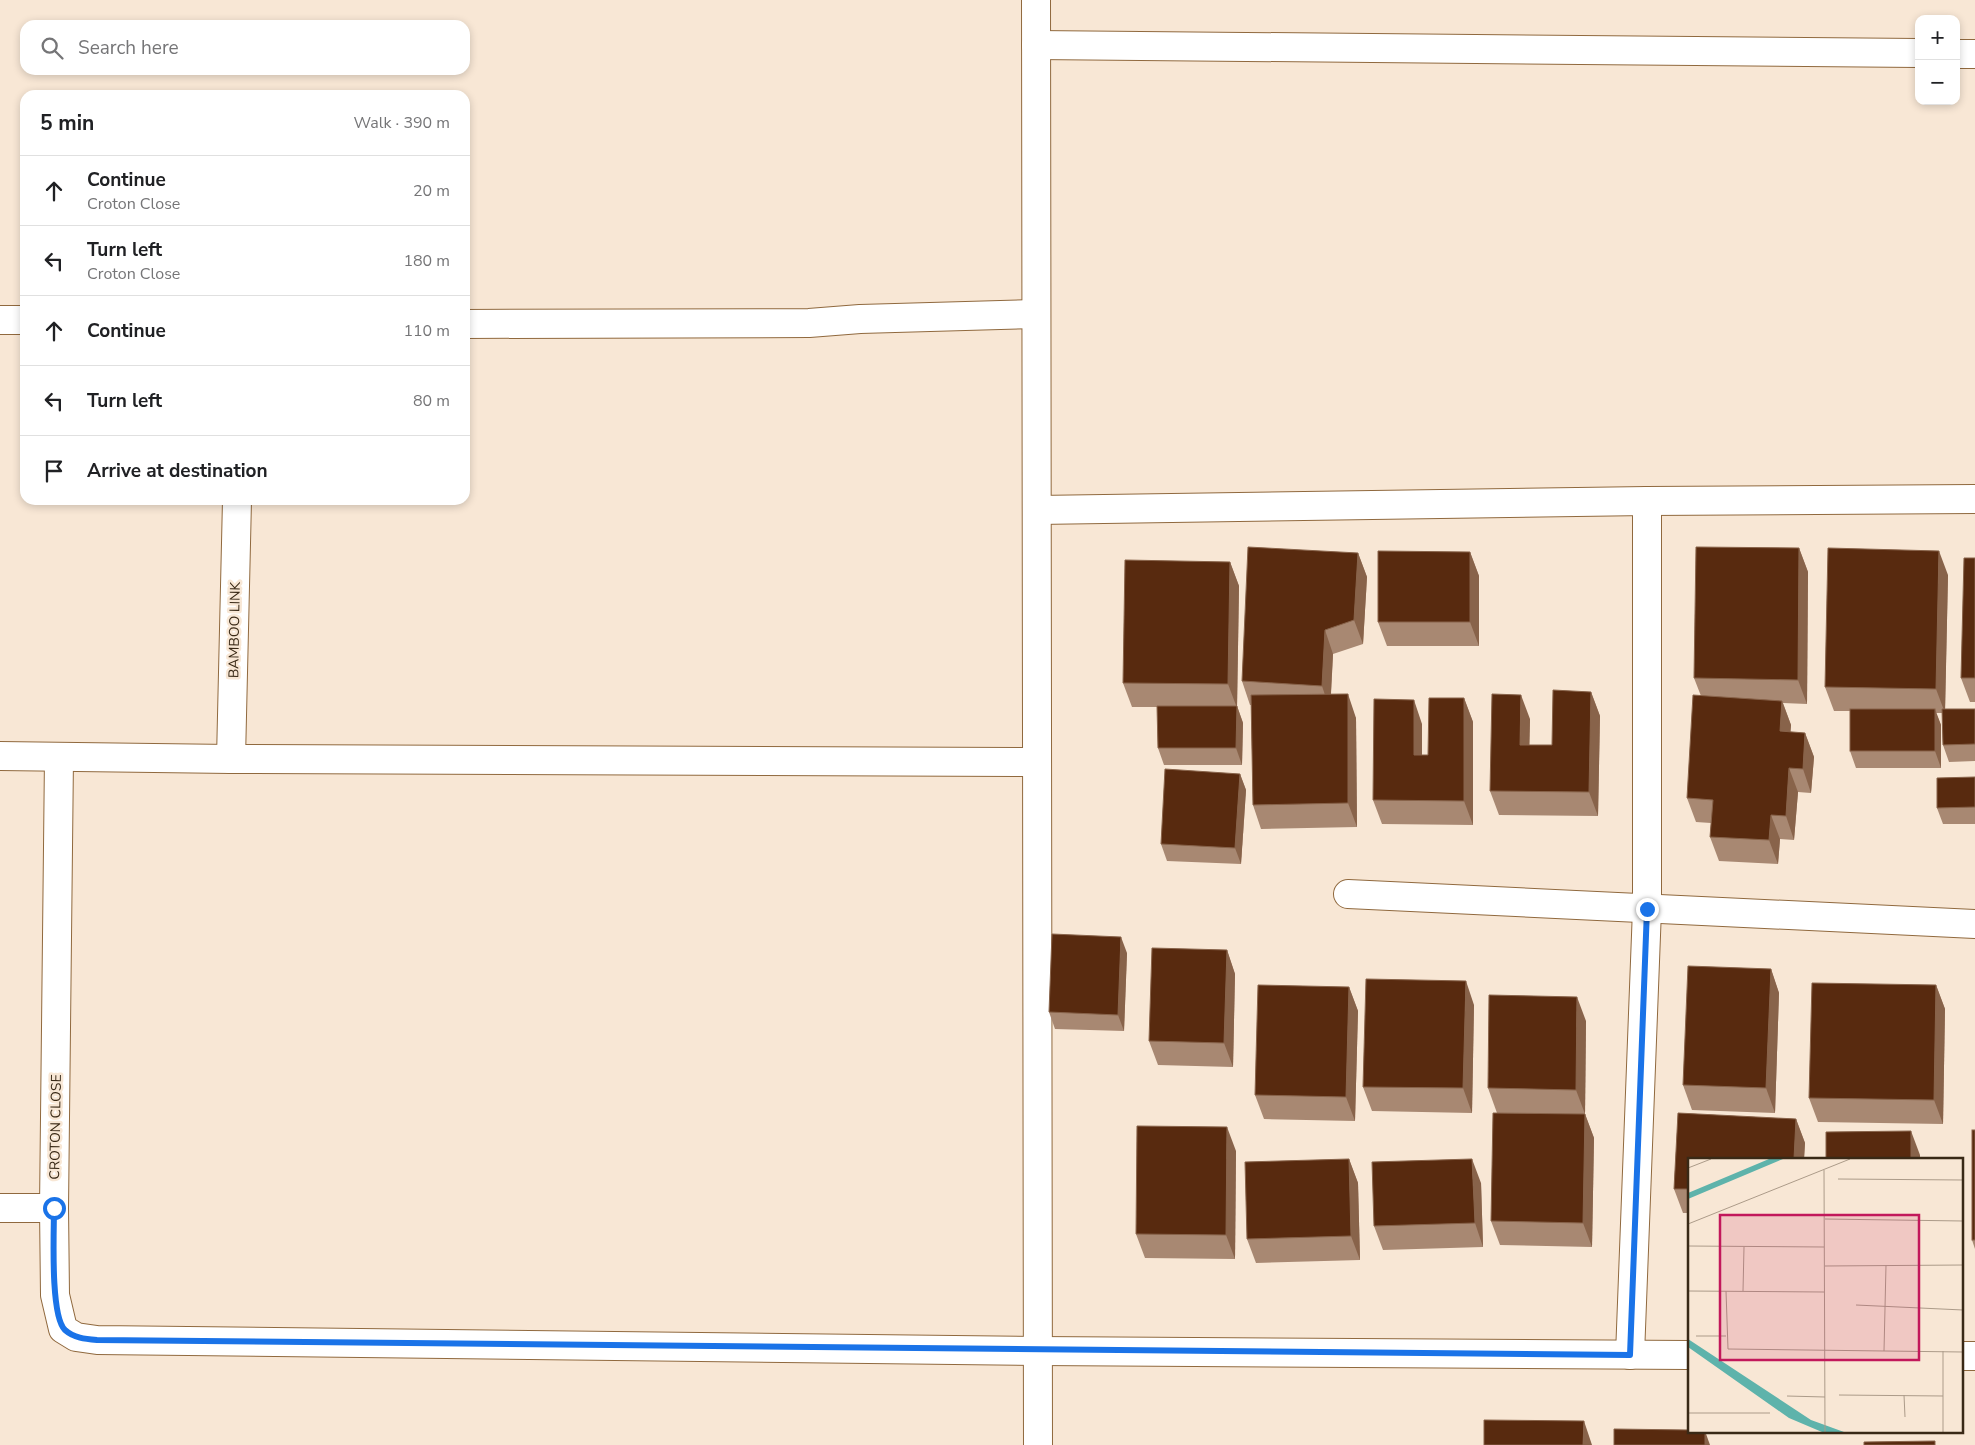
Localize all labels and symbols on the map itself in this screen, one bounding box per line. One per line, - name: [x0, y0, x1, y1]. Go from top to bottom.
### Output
- street label: BAMBOO LINK: [224, 581, 245, 678]
- route end: [1636, 898, 1659, 921]
- street label: CROTON CLOSE: [45, 1074, 66, 1180]
- inset map: [1688, 1158, 1962, 1432]
- route start: [43, 1197, 66, 1220]

